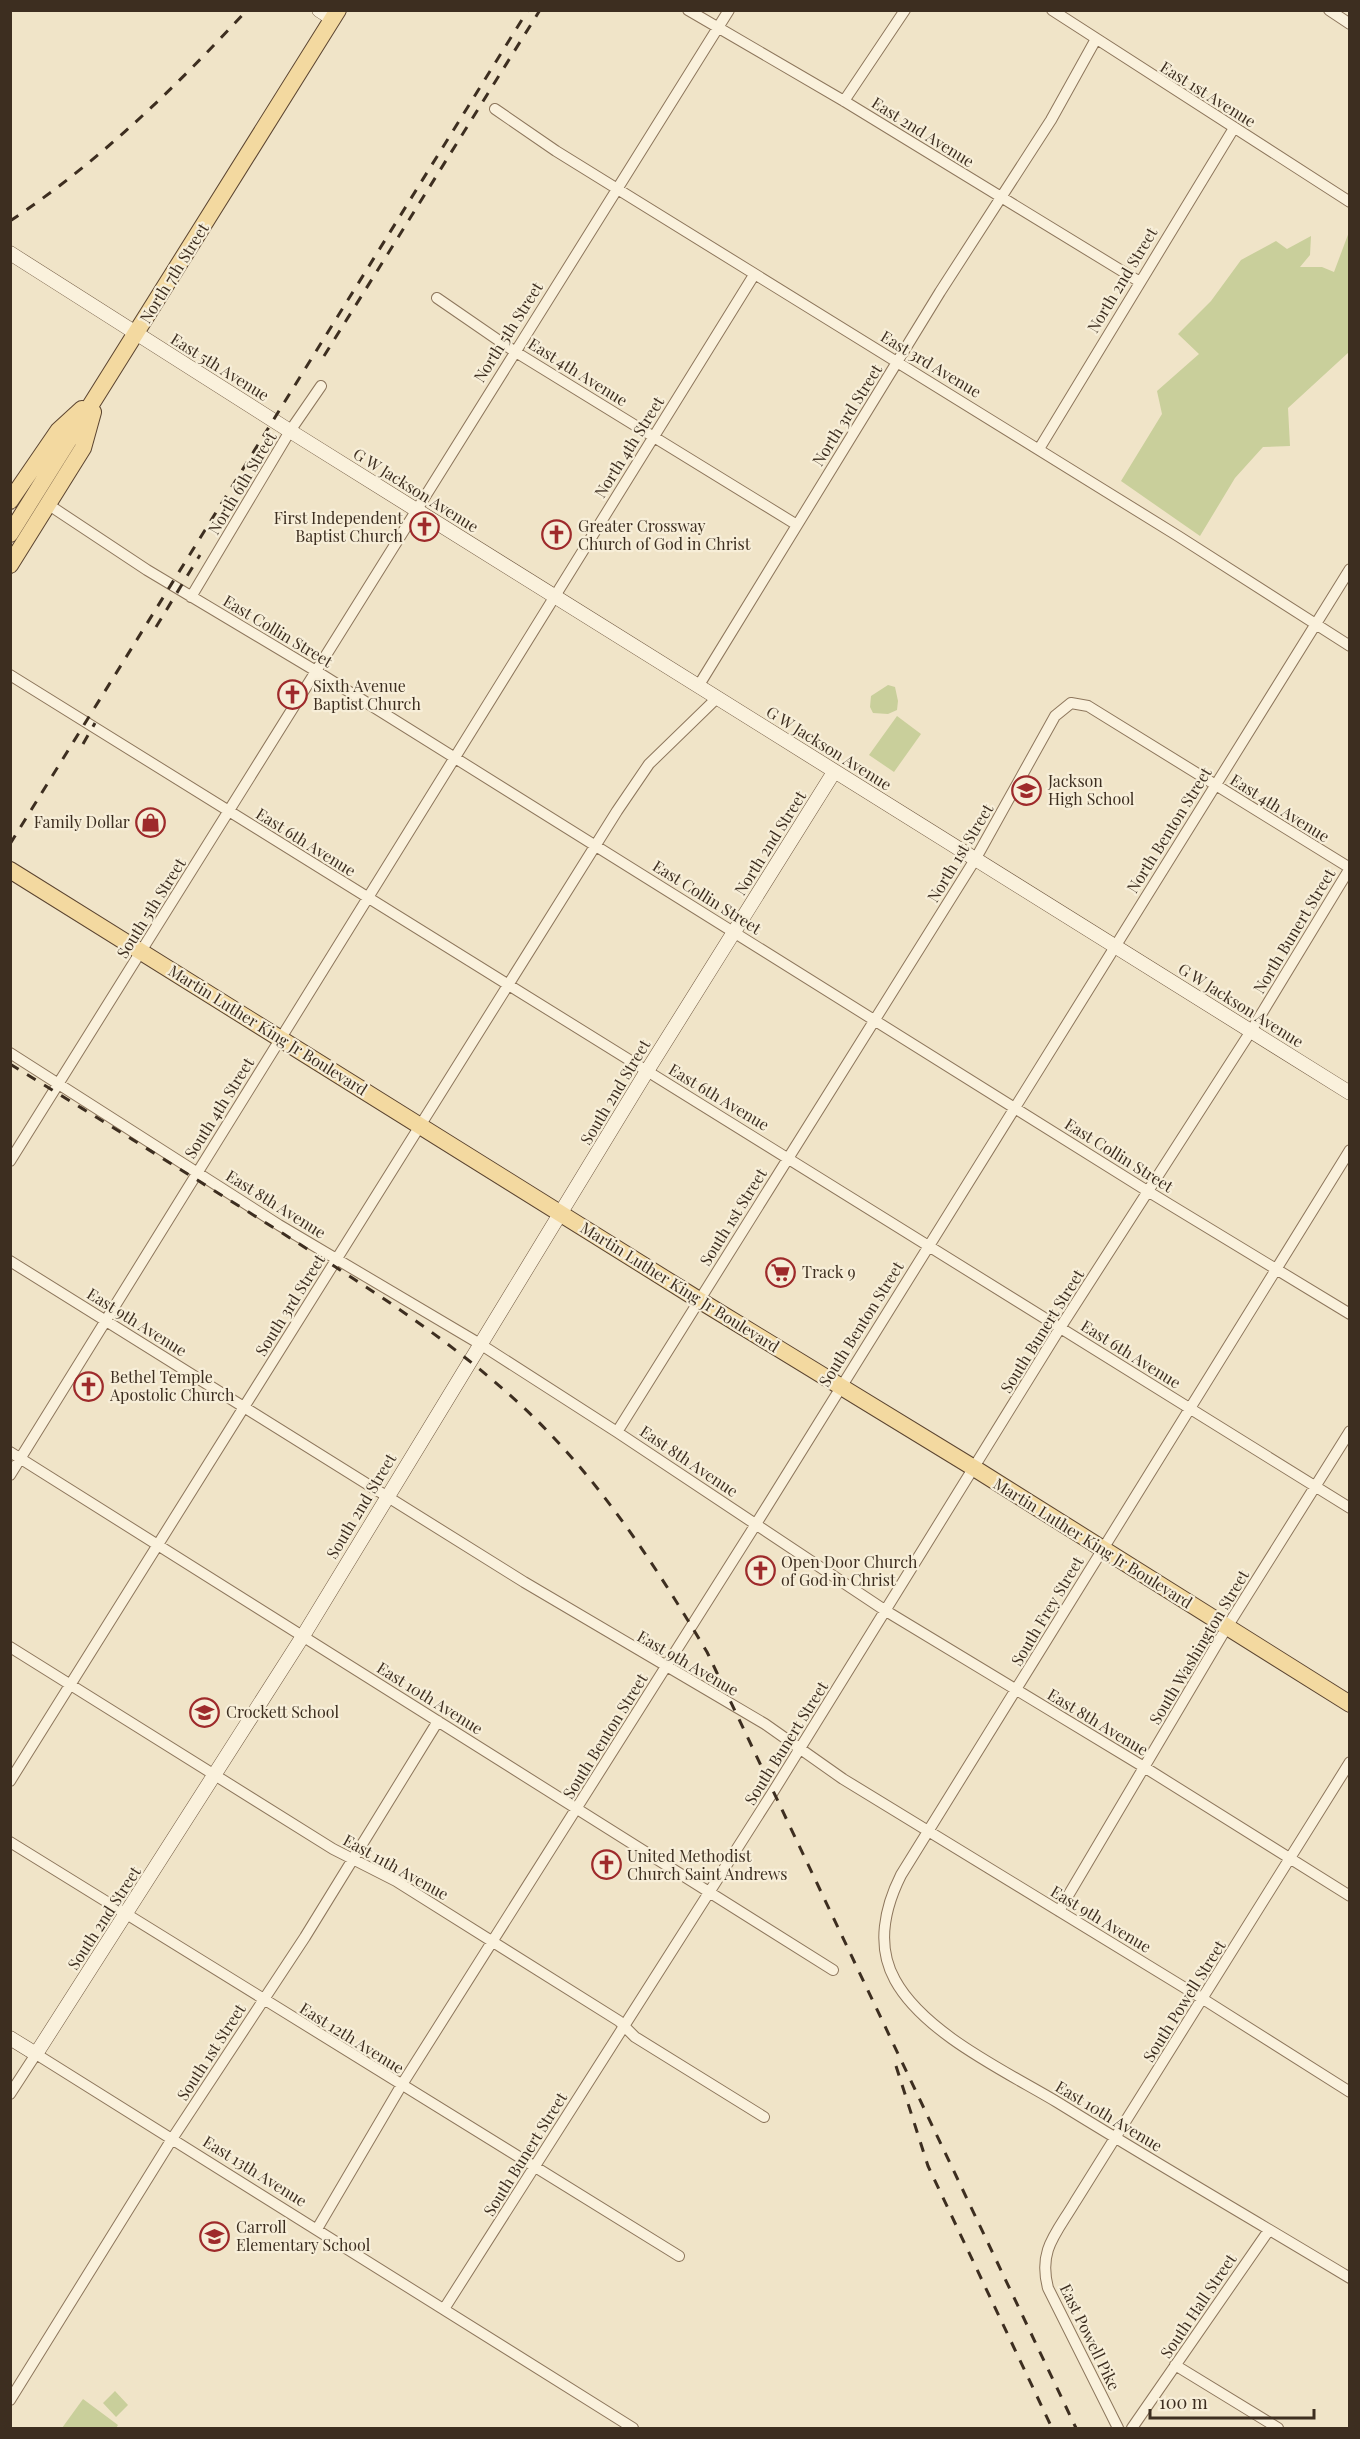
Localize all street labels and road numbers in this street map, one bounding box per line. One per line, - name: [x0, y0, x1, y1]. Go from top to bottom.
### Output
- street label: East 1st Avenue: [1157, 56, 1260, 131]
- street label: East 2nd Avenue: [868, 92, 978, 171]
- street label: North 7th Street: [134, 218, 213, 327]
- street label: North 2nd Street: [1082, 223, 1161, 336]
- street label: North 5th Street: [468, 277, 547, 386]
- street label: East 3rd Avenue: [877, 325, 985, 402]
- street label: East 5th Avenue: [167, 328, 273, 405]
- street label: East 4th Avenue: [525, 333, 632, 410]
- street label: North 3rd Street: [807, 360, 886, 470]
- street label: North 4th Street: [589, 392, 668, 501]
- street label: North 6th Street: [203, 427, 281, 538]
- street label: G W Jackson Avenue: [350, 443, 483, 537]
- street label: East Collin Street: [220, 590, 337, 672]
- street label: G W Jackson Avenue: [763, 701, 896, 795]
- street label: North Benton Street: [1121, 763, 1216, 897]
- street label: East 4th Avenue: [1227, 769, 1334, 846]
- street label: North 2nd Street: [729, 786, 810, 899]
- street label: North 1st Street: [922, 799, 997, 906]
- street label: East 6th Avenue: [252, 803, 360, 881]
- street label: South 5th Street: [111, 853, 190, 962]
- street label: East Collin Street: [649, 855, 766, 939]
- street label: North Bunert Street: [1248, 864, 1339, 997]
- street label: G W Jackson Avenue: [1175, 958, 1308, 1052]
- street label: Martin Luther King Jr Boulevard: [165, 960, 372, 1100]
- street label: South 2nd Street: [575, 1035, 654, 1148]
- street label: South 4th Street: [179, 1053, 258, 1162]
- street label: East 6th Avenue: [665, 1058, 773, 1135]
- street label: East Collin Street: [1061, 1113, 1178, 1197]
- street label: East 8th Avenue: [222, 1164, 330, 1243]
- street label: South 1st Street: [694, 1164, 771, 1269]
- street label: Martin Luther King Jr Boulevard: [577, 1217, 784, 1357]
- street label: South 3rd Street: [250, 1250, 329, 1359]
- street label: South Benton Street: [813, 1257, 908, 1390]
- street label: South Bunert Street: [995, 1265, 1088, 1397]
- street label: East 9th Avenue: [83, 1283, 191, 1361]
- street label: East 6th Avenue: [1077, 1315, 1185, 1393]
- street label: East 8th Avenue: [636, 1420, 742, 1501]
- street label: South 2nd Street: [321, 1449, 400, 1562]
- street label: Martin Luther King Jr Boulevard: [990, 1473, 1197, 1613]
- street label: South Frey Street: [1006, 1552, 1088, 1669]
- street label: South Washington Street: [1144, 1565, 1253, 1728]
- street label: East 9th Avenue: [634, 1625, 743, 1700]
- street label: East 10th Avenue: [373, 1657, 487, 1739]
- street label: South Benton Street: [557, 1669, 652, 1802]
- street label: South Bunert Street: [739, 1677, 832, 1809]
- street label: East 8th Avenue: [1044, 1683, 1152, 1760]
- street label: East 11th Avenue: [340, 1829, 453, 1904]
- street label: South 2nd Street: [62, 1862, 145, 1973]
- street label: East 9th Avenue: [1047, 1880, 1155, 1957]
- street label: South Powell Street: [1138, 1936, 1230, 2066]
- street label: East 12th Avenue: [296, 1997, 408, 2078]
- street label: South 1st Street: [172, 1999, 250, 2104]
- street label: East 10th Avenue: [1052, 2075, 1167, 2156]
- street label: South Bunert Street: [478, 2088, 571, 2220]
- street label: East 13th Avenue: [199, 2130, 311, 2211]
- street label: South Hall Street: [1155, 2249, 1241, 2362]
- street label: East Powell Pike: [1056, 2280, 1125, 2394]

